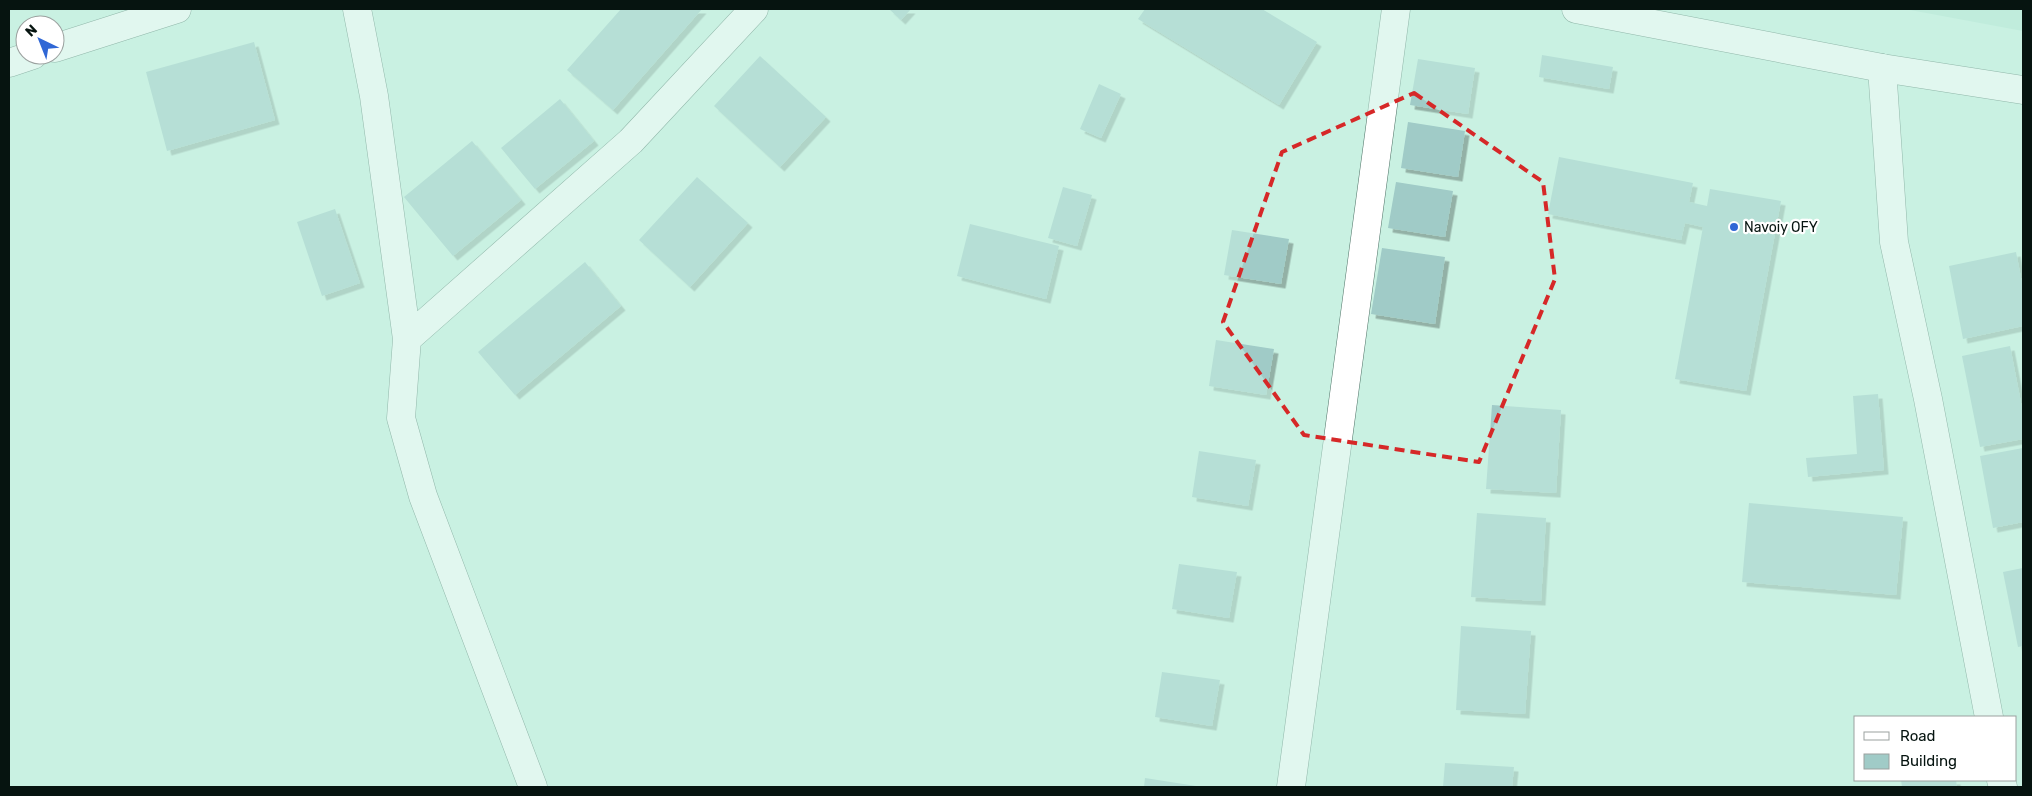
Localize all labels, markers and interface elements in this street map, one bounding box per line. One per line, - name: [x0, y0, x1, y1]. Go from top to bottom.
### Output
- north arrow: [15, 15, 65, 65]
- text: N: [22, 21, 41, 41]
- place label: Navoiy OFY: [1744, 219, 1818, 236]
- marker: Navoiy OFY: [1728, 221, 1740, 233]
- legend: [1854, 716, 2017, 781]
- text: Road: [1900, 727, 1936, 745]
- text: Building: [1900, 752, 1957, 770]

